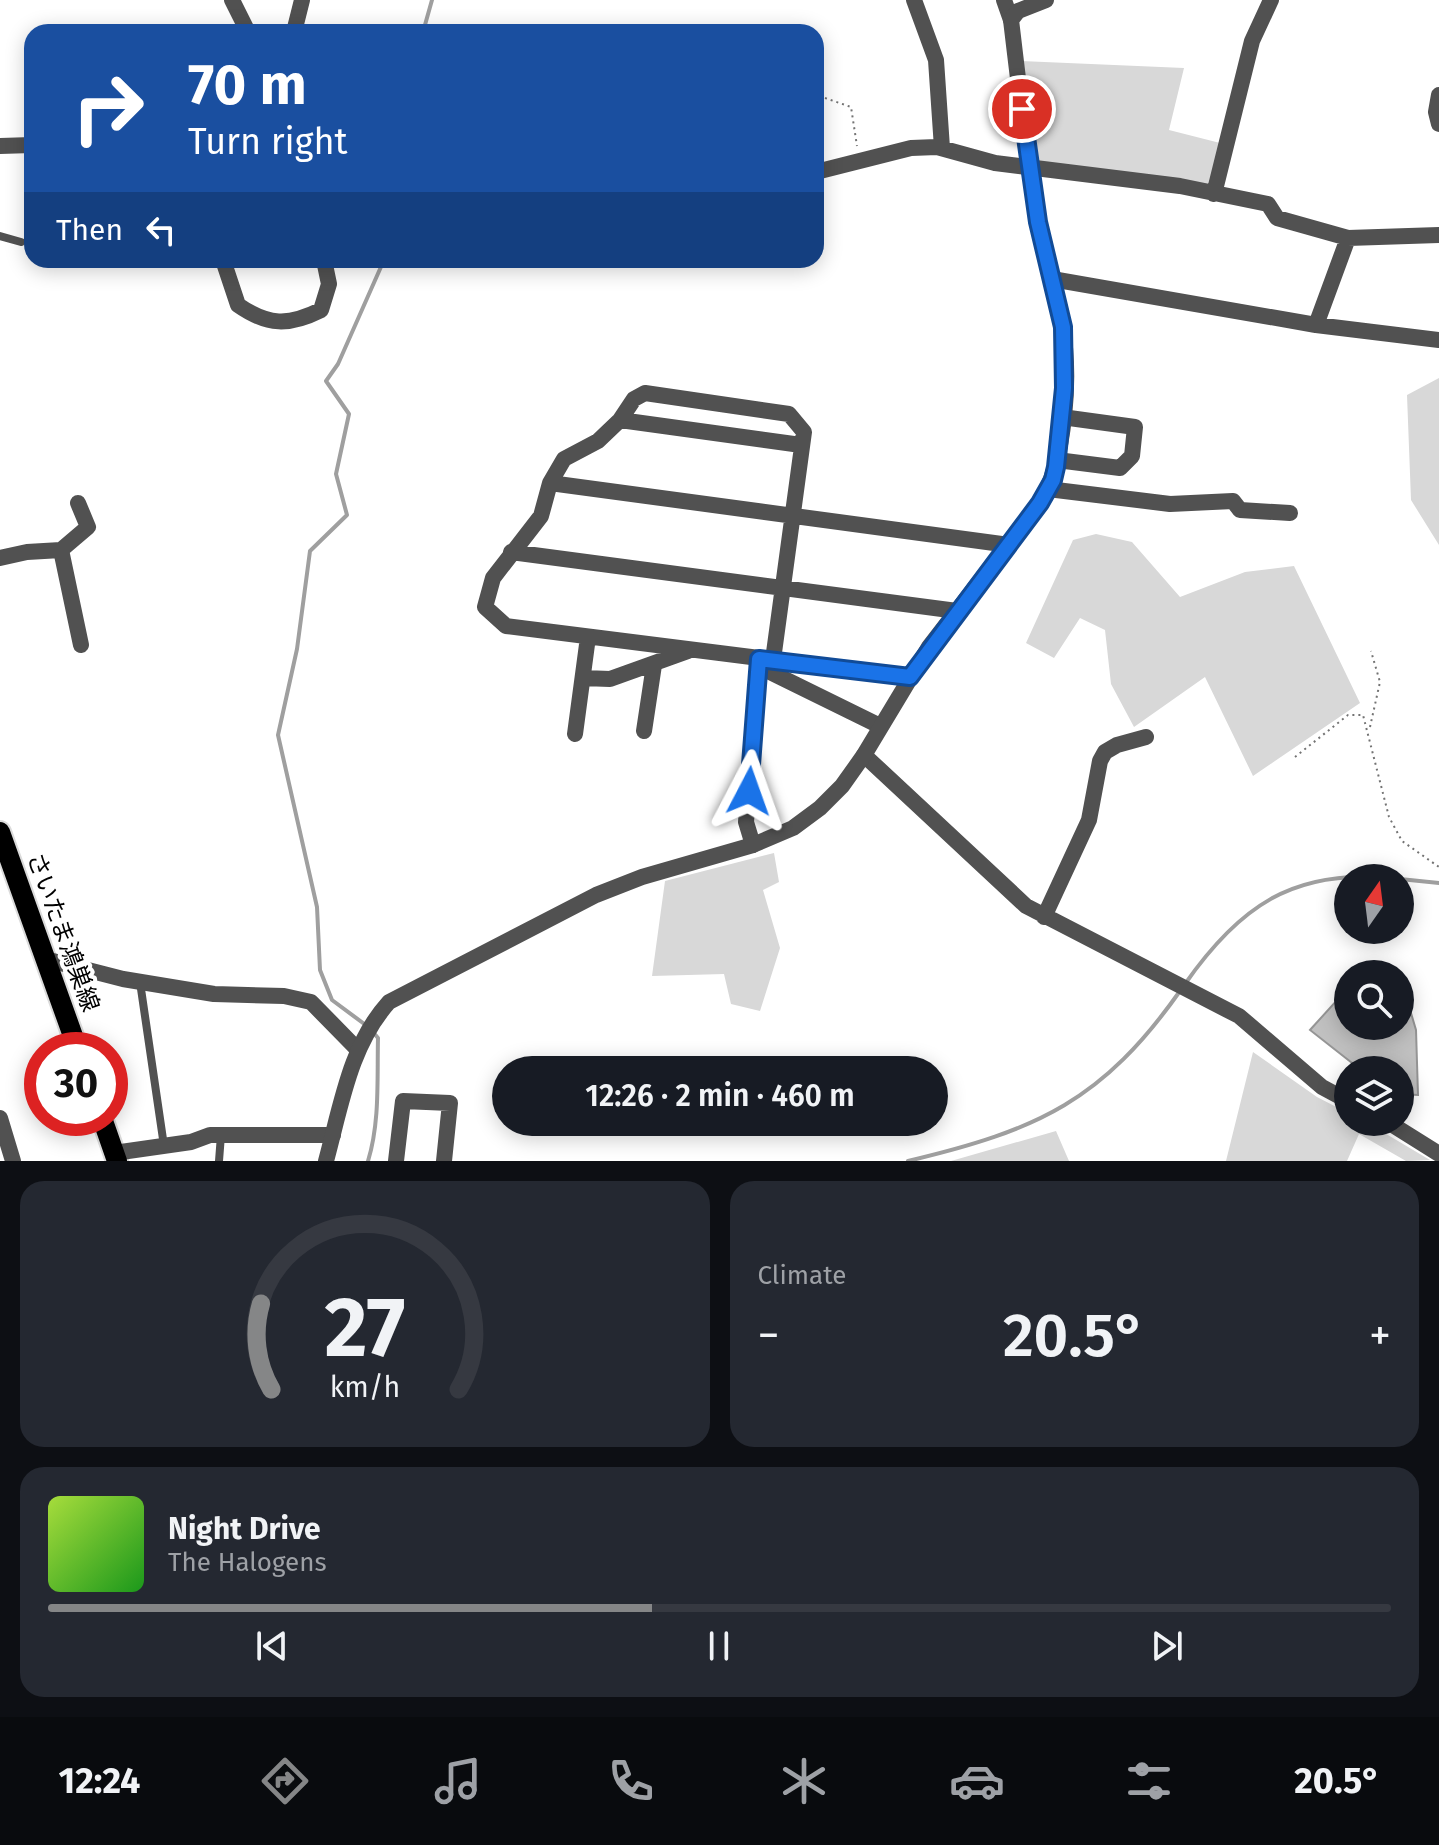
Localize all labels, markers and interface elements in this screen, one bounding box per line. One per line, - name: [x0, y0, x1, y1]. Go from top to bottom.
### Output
- text: 70 m: [188, 52, 307, 119]
- icon: right: [56, 56, 160, 160]
- pin: [988, 75, 1056, 143]
- icon: arrive: [1000, 87, 1044, 131]
- text: Turn right: [188, 120, 348, 164]
- icon: left: [139, 208, 183, 252]
- text: Then: [56, 212, 123, 248]
- position arrow: [707, 749, 791, 833]
- street label: さいたま鴻巣線: [21, 849, 105, 1015]
- north arrow: [1334, 864, 1414, 944]
- map controls: [1334, 864, 1414, 1136]
- button: search: [1334, 960, 1414, 1040]
- speed limit sign: 30: [24, 1032, 128, 1136]
- button: layers: [1334, 1056, 1414, 1136]
- text: 12:26 · 2 min · 460 m: [585, 1078, 855, 1114]
- text: Climate: [758, 1260, 846, 1291]
- text: 27: [324, 1278, 405, 1378]
- text: 20.5°: [1003, 1300, 1146, 1372]
- text: −: [758, 1309, 780, 1362]
- text: +: [1369, 1309, 1391, 1362]
- text: km/h: [329, 1370, 400, 1405]
- text: Night Drive: [168, 1511, 321, 1547]
- text: The Halogens: [168, 1547, 327, 1578]
- icon: previous: [250, 1624, 294, 1668]
- icon: pause: [697, 1624, 741, 1668]
- icon: next: [1145, 1624, 1189, 1668]
- icon: directions: [257, 1753, 313, 1809]
- icon: music: [430, 1753, 486, 1809]
- icon: phone: [603, 1753, 659, 1809]
- icon: climate: [776, 1753, 832, 1809]
- icon: car: [949, 1753, 1005, 1809]
- icon: filters: [1121, 1753, 1177, 1809]
- text: 12:24: [58, 1759, 140, 1803]
- text: 20.5°: [1294, 1759, 1381, 1803]

